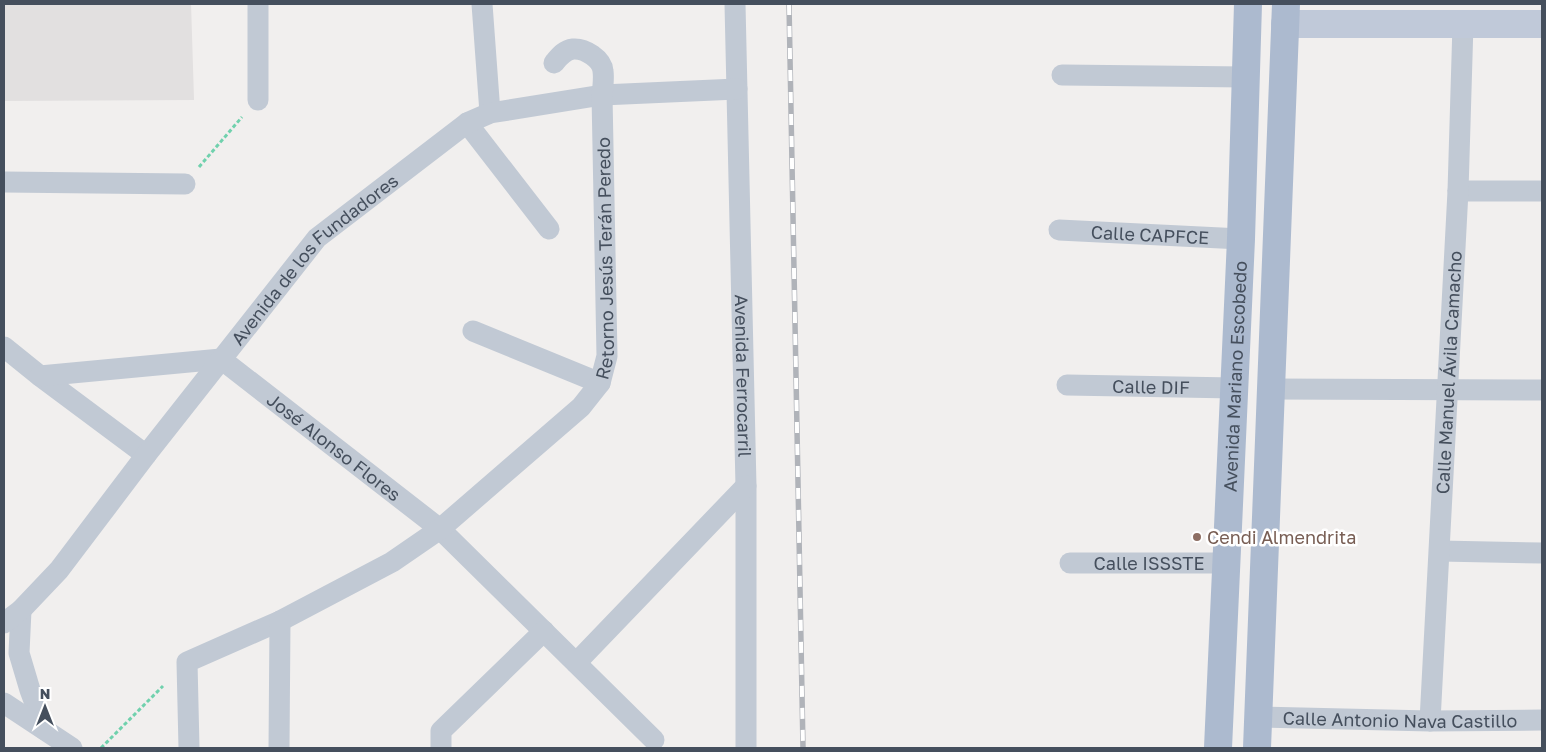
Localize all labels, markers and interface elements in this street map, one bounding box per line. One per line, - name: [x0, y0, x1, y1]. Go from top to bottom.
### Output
- street label: Retorno Jesús Terán Peredo: [590, 137, 618, 382]
- street label: Avenida de los Fundadores: [226, 169, 402, 349]
- street label: Calle CAPFCE: [1090, 221, 1210, 248]
- street label: Calle Manuel Ávila Camacho: [1431, 250, 1466, 495]
- street label: Avenida Mariano Escobedo: [1219, 260, 1251, 492]
- street label: Avenida Ferrocarril: [731, 294, 756, 458]
- street label: Calle DIF: [1112, 375, 1190, 398]
- street label: José Alonso Flores: [263, 388, 405, 506]
- place label: Cendi Almendrita: [1207, 526, 1356, 548]
- marker: Cendi Almendrita: [1191, 531, 1203, 543]
- street label: Calle ISSSTE: [1094, 552, 1204, 574]
- north arrow: [20, 682, 70, 732]
- text: N: [40, 685, 50, 702]
- street label: Calle Antonio Nava Castillo: [1282, 707, 1517, 732]

